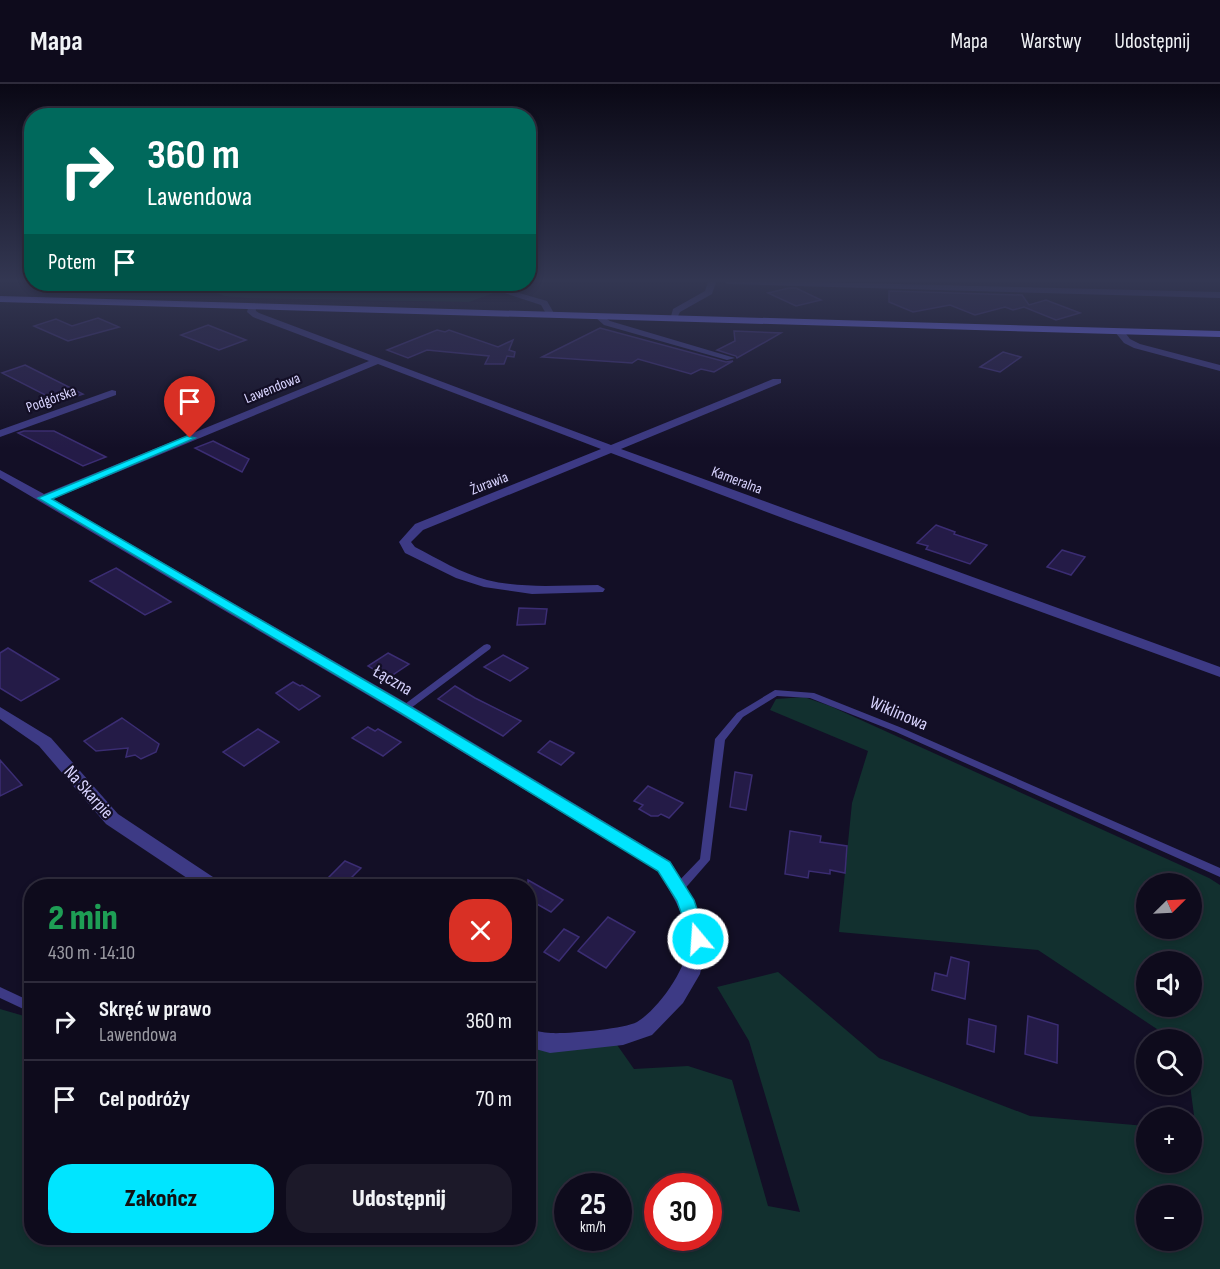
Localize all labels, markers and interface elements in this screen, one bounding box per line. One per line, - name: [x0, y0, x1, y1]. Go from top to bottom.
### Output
- text: Mapa: [30, 25, 83, 58]
- text: Mapa: [950, 29, 988, 54]
- text: Warstwy: [1021, 29, 1082, 54]
- text: Udostępnij: [1115, 29, 1190, 54]
- text: 360 m: [147, 130, 240, 181]
- icon: right: [48, 132, 126, 210]
- text: Lawendowa: [147, 181, 252, 213]
- icon: arrive: [108, 246, 141, 279]
- text: Potem: [48, 249, 96, 276]
- street label: Lawendowa: [242, 369, 303, 408]
- pin: [164, 376, 215, 438]
- street label: Podgórska: [24, 382, 79, 417]
- icon: arrive: [173, 385, 206, 418]
- street label: Kameralna: [709, 462, 765, 499]
- street label: Żurawia: [468, 468, 511, 499]
- street label: Łączna: [369, 660, 416, 700]
- street label: Wiklinowa: [867, 692, 931, 735]
- street label: Na Skarpie: [60, 762, 118, 823]
- north arrow: [1136, 873, 1202, 939]
- map controls: [1136, 873, 1202, 1251]
- text: 2 min: [48, 897, 118, 940]
- button: close: [449, 899, 512, 962]
- position arrow: [666, 907, 730, 971]
- text: 430 m · 14:10: [48, 941, 135, 965]
- button: sound: [1136, 951, 1202, 1017]
- text: Skręć w prawo: [99, 996, 211, 1023]
- icon: right: [48, 1005, 81, 1038]
- text: 360 m: [466, 1008, 512, 1035]
- text: Lawendowa: [99, 1023, 177, 1047]
- button: search: [1136, 1029, 1202, 1095]
- icon: arrive: [48, 1083, 81, 1116]
- text: Cel podróży: [99, 1086, 190, 1113]
- text: 70 m: [476, 1086, 512, 1113]
- button: +: [1136, 1107, 1202, 1173]
- button: Zakończ: [48, 1164, 274, 1233]
- button: Udostępnij: [286, 1164, 512, 1233]
- speed limit sign: 30: [644, 1173, 722, 1251]
- button: −: [1136, 1185, 1202, 1251]
- text: 25: [580, 1187, 606, 1223]
- text: km/h: [580, 1218, 606, 1237]

